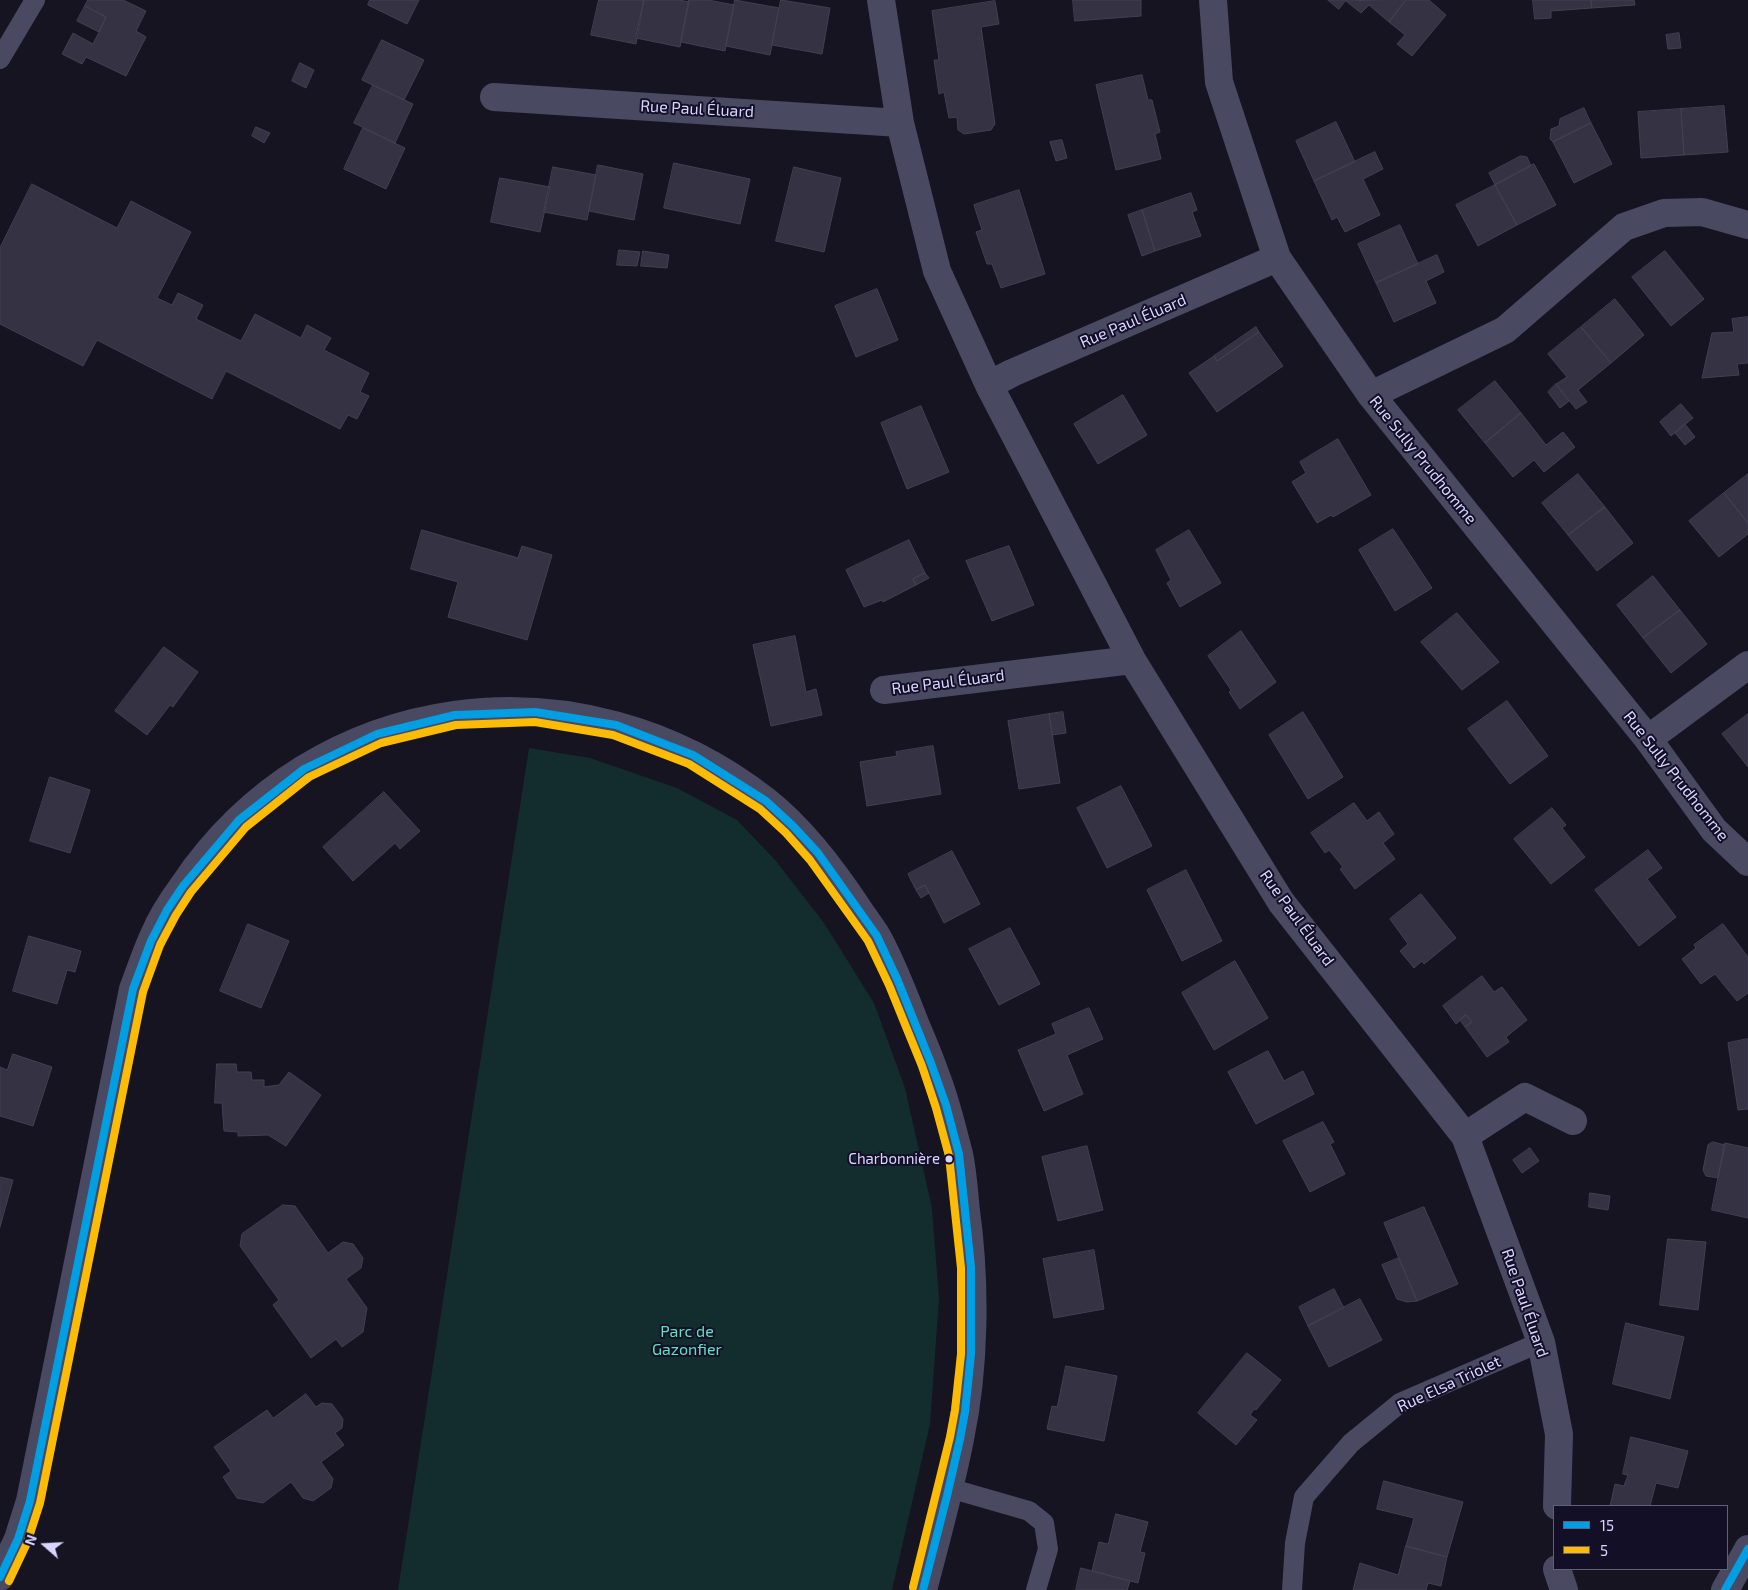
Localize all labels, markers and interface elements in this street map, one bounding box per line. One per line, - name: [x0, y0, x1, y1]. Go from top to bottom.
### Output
- street label: Rue Paul Éluard: [640, 96, 754, 122]
- street label: Rue Paul Éluard: [1077, 290, 1189, 352]
- street label: Rue Sully Prudhomme: [1365, 392, 1481, 528]
- street label: Rue Paul Éluard: [890, 666, 1006, 698]
- street label: Rue Sully Prudhomme: [1619, 707, 1733, 845]
- street label: Rue Paul Éluard: [1256, 866, 1338, 970]
- place label: Charbonnière: [848, 1150, 940, 1168]
- marker: Charbonnière: [944, 1154, 954, 1164]
- street label: Rue Paul Éluard: [1497, 1246, 1553, 1360]
- park label: Parc de Gazonfier: [652, 1322, 722, 1360]
- street label: Rue Elsa Triolet: [1394, 1352, 1504, 1416]
- legend: [1553, 1505, 1728, 1570]
- text: 15: [1600, 1516, 1614, 1534]
- north arrow: [20, 1520, 70, 1570]
- text: N: [21, 1532, 40, 1548]
- text: 5: [1600, 1541, 1608, 1559]

